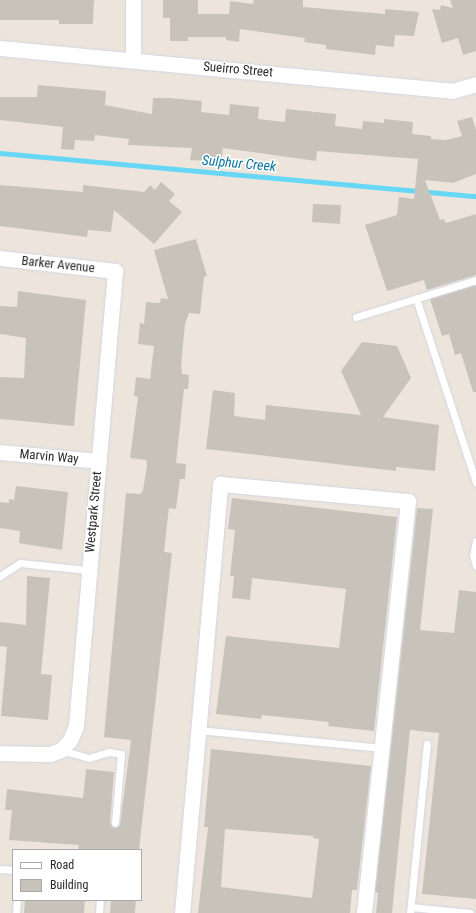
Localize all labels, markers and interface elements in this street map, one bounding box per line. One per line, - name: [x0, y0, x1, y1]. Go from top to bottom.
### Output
- street label: Sueirro Street: [203, 59, 273, 81]
- water label: Sulphur Creek: [201, 151, 277, 175]
- street label: Barker Avenue: [21, 253, 95, 277]
- street label: Marvin Way: [19, 447, 79, 467]
- street label: Westpark Street: [83, 471, 105, 553]
- legend: [12, 849, 142, 901]
- text: Road: [50, 858, 74, 872]
- text: Building: [50, 878, 88, 892]

